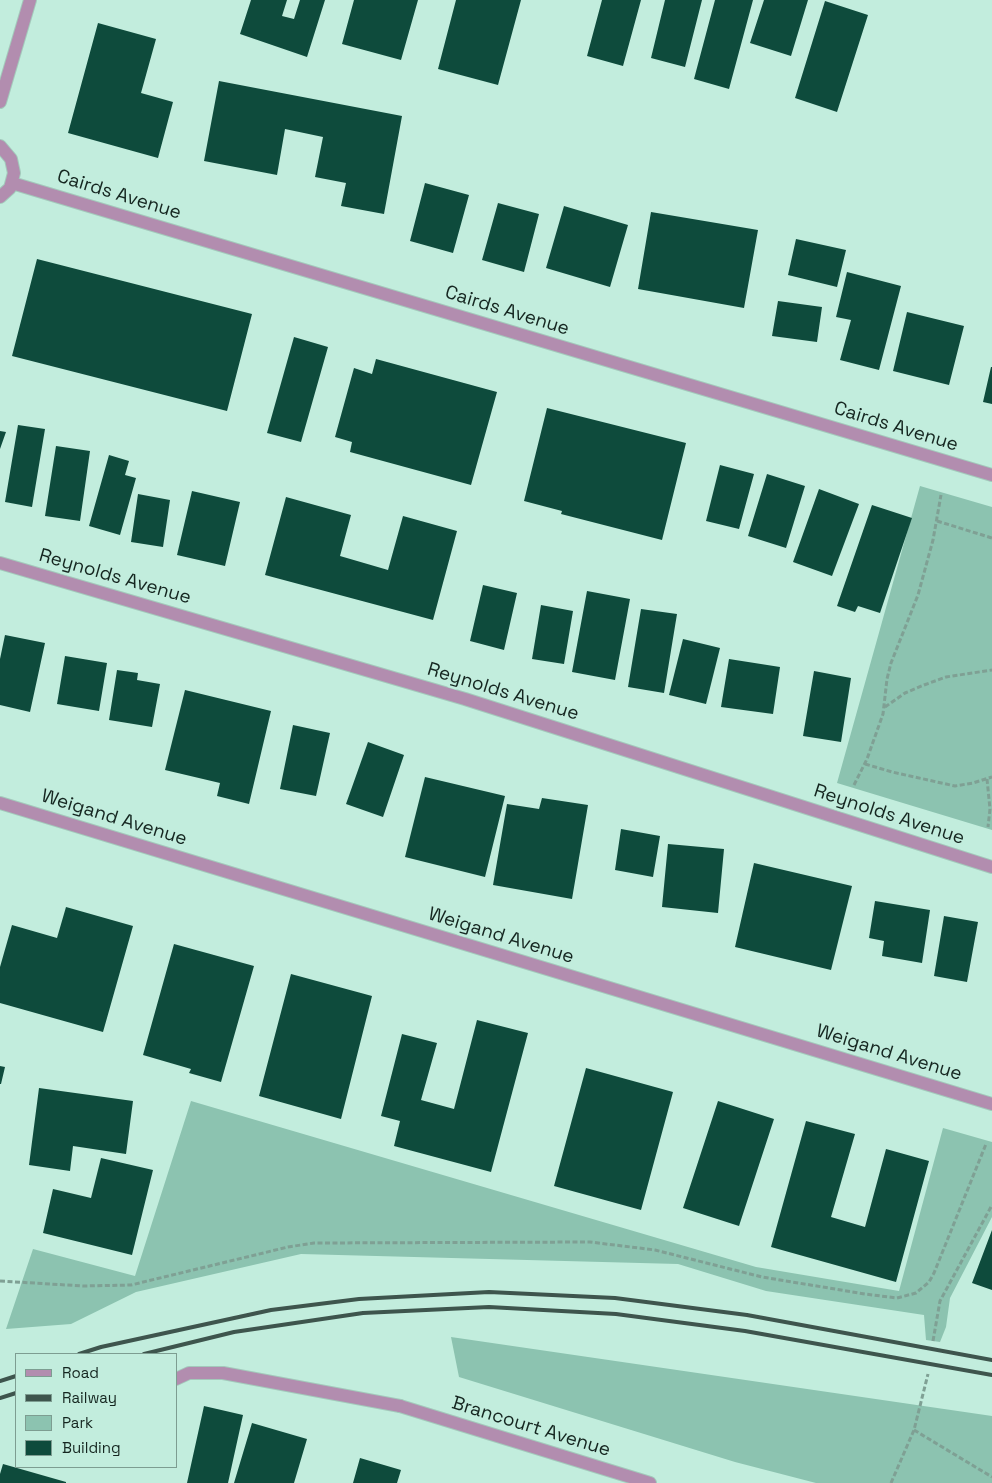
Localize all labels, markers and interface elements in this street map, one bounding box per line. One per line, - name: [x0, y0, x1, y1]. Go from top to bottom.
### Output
- street label: Cairds Avenue: [54, 165, 184, 225]
- street label: Cairds Avenue: [442, 281, 572, 341]
- street label: Cairds Avenue: [831, 397, 961, 457]
- street label: Reynolds Avenue: [36, 544, 194, 610]
- street label: Reynolds Avenue: [425, 658, 581, 726]
- street label: Reynolds Avenue: [811, 780, 967, 850]
- street label: Weigand Avenue: [38, 785, 190, 851]
- street label: Weigand Avenue: [425, 903, 577, 969]
- street label: Weigand Avenue: [813, 1020, 965, 1086]
- legend: [15, 1353, 178, 1468]
- text: Road: [62, 1363, 99, 1382]
- text: Railway: [62, 1388, 117, 1407]
- street label: Brancourt Avenue: [449, 1392, 613, 1462]
- text: Park: [62, 1413, 93, 1432]
- text: Building: [62, 1438, 121, 1457]

